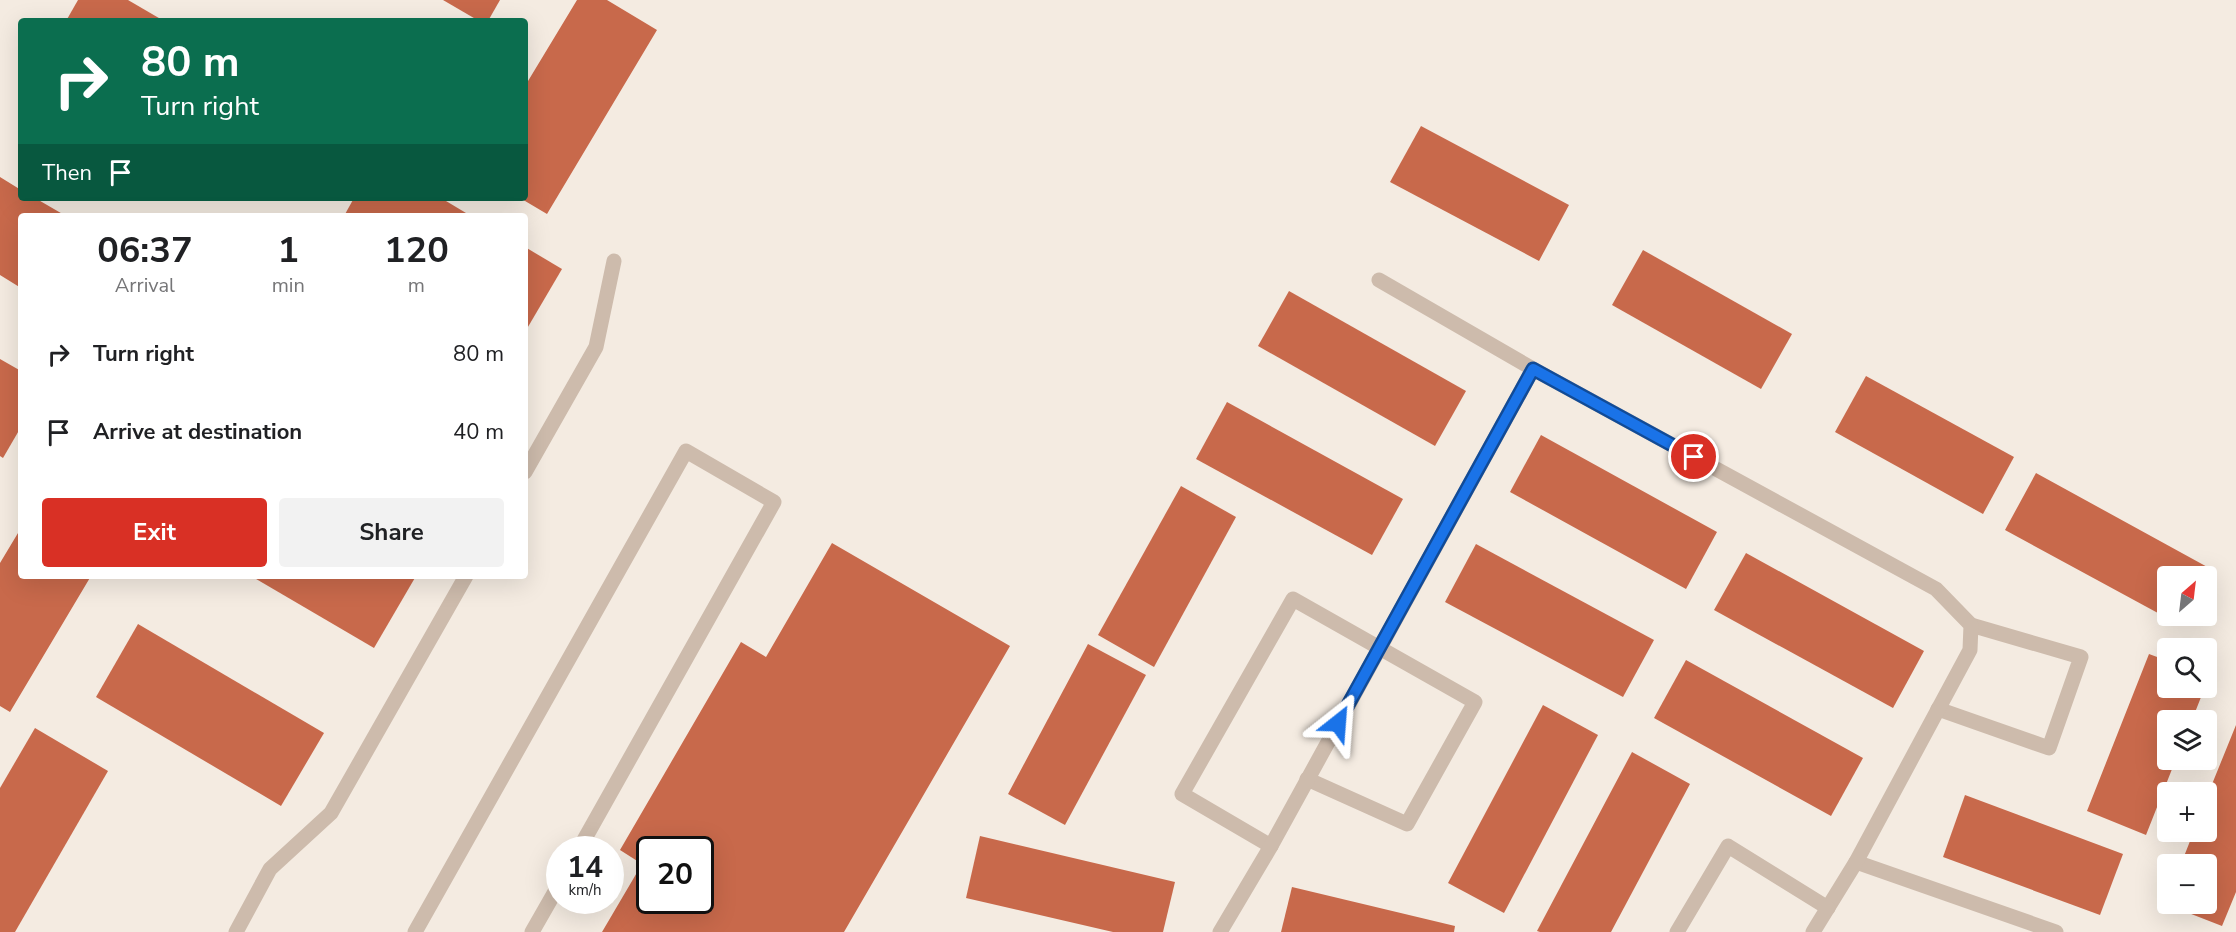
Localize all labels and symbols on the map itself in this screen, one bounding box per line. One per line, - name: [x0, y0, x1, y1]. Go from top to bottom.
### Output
- pin: [1668, 431, 1719, 482]
- north arrow: [2157, 566, 2217, 626]
- position arrow: [1306, 691, 1370, 755]
- speed limit sign: 20: [636, 836, 714, 914]

